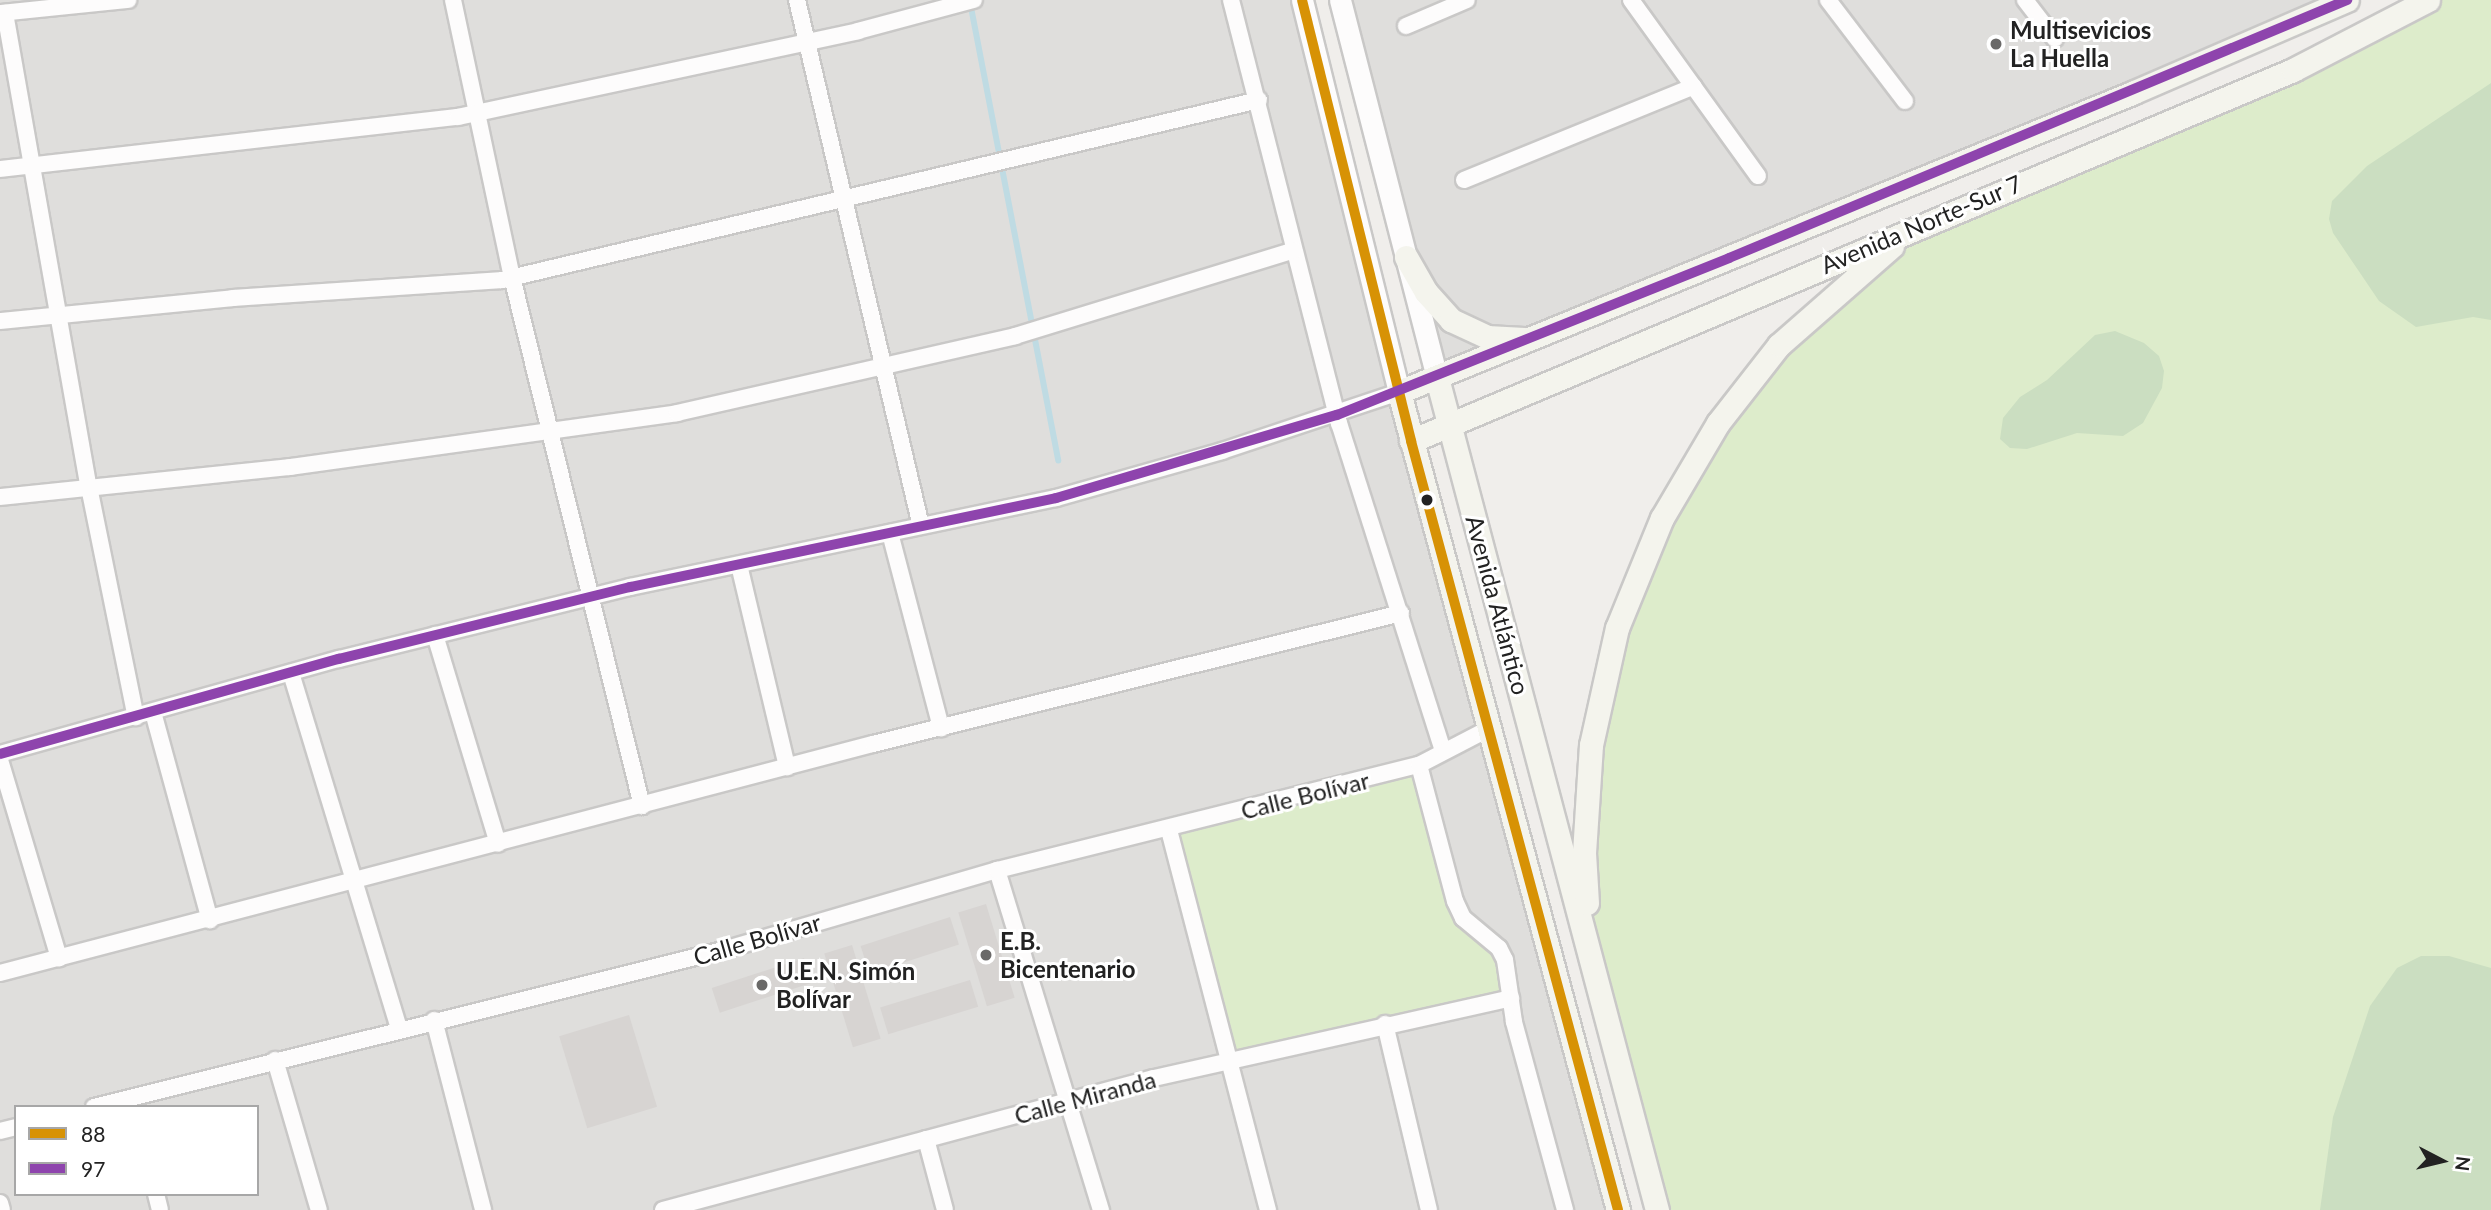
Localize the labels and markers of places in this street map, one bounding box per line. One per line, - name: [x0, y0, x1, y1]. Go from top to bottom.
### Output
- place label: Multisevicios La Huella: [2010, 16, 2151, 72]
- marker: Multisevicios La Huella: [1988, 36, 2004, 52]
- unlabelled marker: [1420, 493, 1434, 507]
- place label: E.B. Bicentenario: [1000, 927, 1135, 983]
- marker: E.B. Bicentenario: [978, 947, 994, 963]
- place label: U.E.N. Simón Bolívar: [776, 957, 915, 1013]
- marker: U.E.N. Simón Bolívar: [754, 977, 770, 993]

